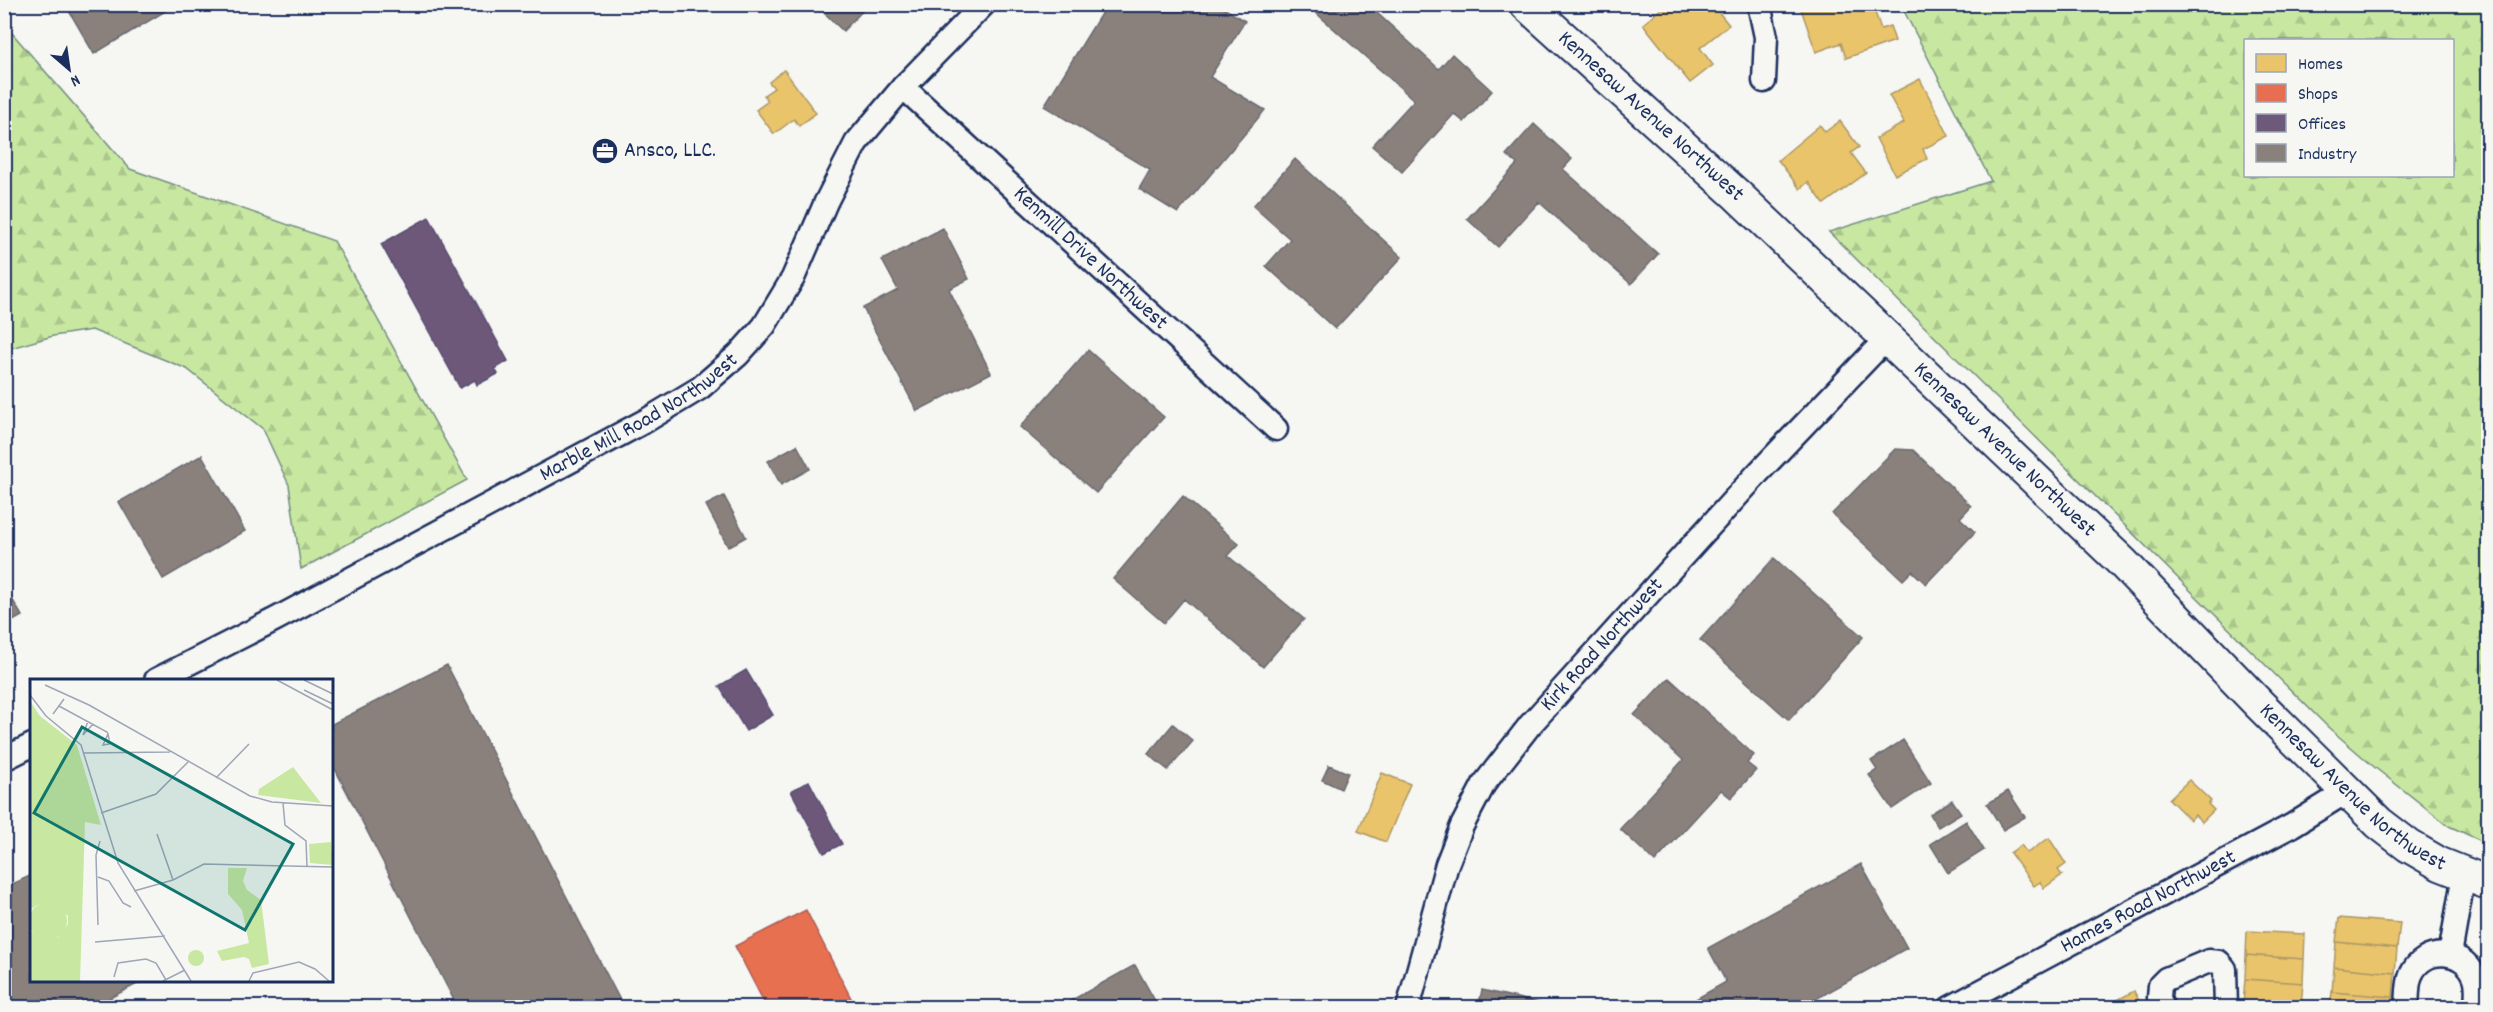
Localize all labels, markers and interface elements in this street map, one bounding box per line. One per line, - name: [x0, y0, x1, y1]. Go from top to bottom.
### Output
- street label: Kennesaw Avenue Northwest: [1550, 24, 1751, 209]
- north arrow: [39, 39, 99, 99]
- legend: [2244, 39, 2454, 177]
- text: Homes: [2298, 53, 2343, 78]
- text: N: [66, 68, 84, 92]
- text: Shops: [2298, 83, 2338, 108]
- text: Offices: [2298, 113, 2346, 138]
- office icon: Ansco, LLC.: [590, 136, 620, 166]
- place label: Ansco, LLC.: [624, 136, 716, 167]
- text: Industry: [2298, 143, 2357, 168]
- street label: Kenmill Drive Northwest: [1006, 179, 1175, 338]
- street label: Marble Mill Road Northwest: [534, 346, 745, 490]
- street label: Kennesaw Avenue Northwest: [1906, 355, 2103, 545]
- street label: Kirk Road Northwest: [1533, 571, 1671, 719]
- inset map: [30, 679, 333, 982]
- street label: Kennesaw Avenue Northwest: [2252, 697, 2450, 880]
- street label: Hames Road Northwest: [2055, 842, 2242, 962]

